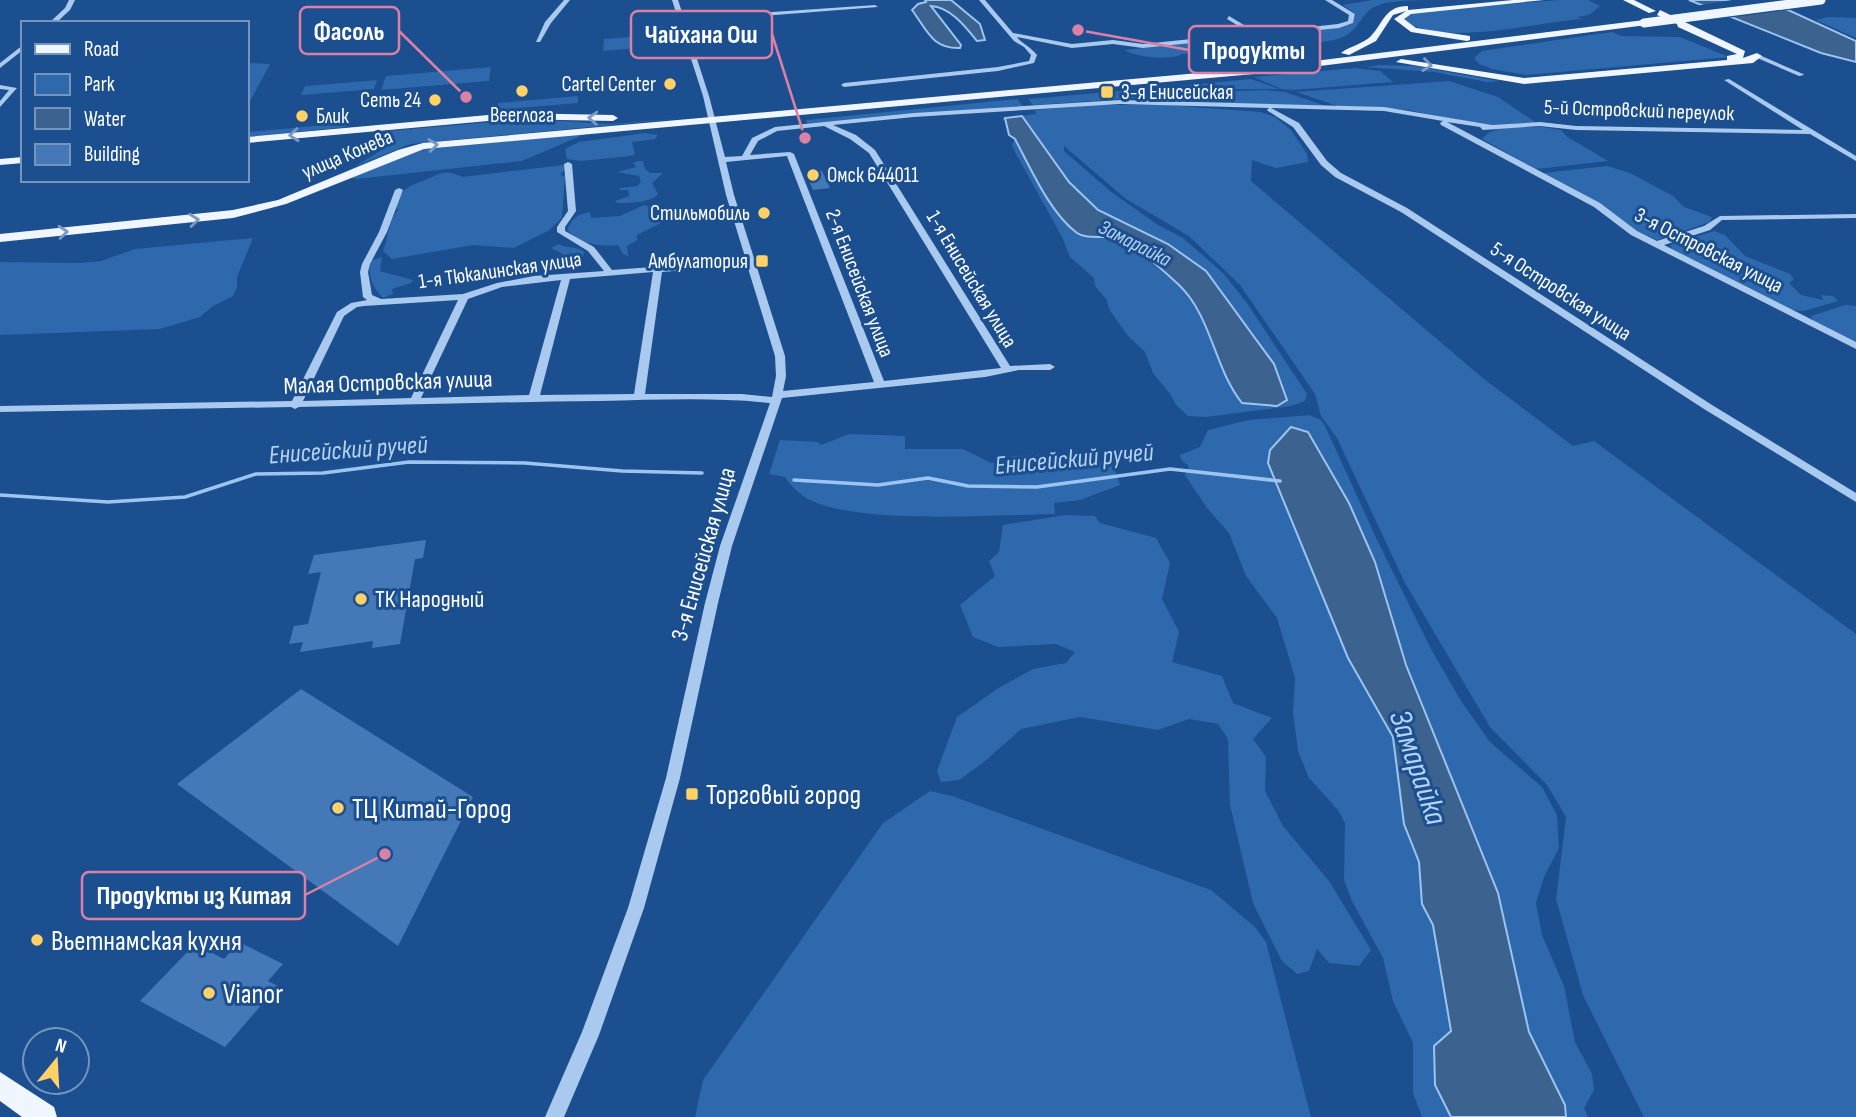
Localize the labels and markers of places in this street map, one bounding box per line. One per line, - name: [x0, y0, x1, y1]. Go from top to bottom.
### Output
- callout: Фасоль: [300, 7, 399, 54]
- callout: Чайхана Ош: [631, 11, 772, 58]
- callout: Продукты: [1189, 26, 1320, 73]
- place label: Cartel Center: [562, 72, 656, 97]
- marker: Cartel Center: [662, 76, 678, 92]
- place label: 3-я Енисейская: [1121, 80, 1233, 105]
- marker: Beerлога: [514, 83, 530, 99]
- marker: 3-я Енисейская: [1099, 84, 1115, 100]
- place label: Сеть 24: [360, 88, 421, 113]
- marker: Сеть 24: [427, 92, 443, 108]
- place label: Beerлога: [490, 103, 554, 128]
- place label: Блик: [316, 104, 349, 129]
- marker: Блик: [294, 108, 310, 124]
- place label: Омск 644011: [827, 163, 919, 188]
- marker: Омск 644011: [805, 167, 821, 183]
- place label: Стильмобиль: [650, 201, 750, 226]
- marker: Стильмобиль: [756, 205, 772, 221]
- place label: Амбулатория: [648, 249, 748, 274]
- marker: Амбулатория: [754, 253, 770, 269]
- place label: ТК Народный: [375, 585, 484, 614]
- marker: ТК Народный: [353, 591, 369, 607]
- place label: Торговый город: [706, 779, 861, 812]
- marker: Торговый город: [684, 786, 700, 802]
- place label: ТЦ Китай-Город: [352, 793, 512, 826]
- marker: ТЦ Китай-Город: [330, 800, 346, 816]
- callout: Продукты из Китая: [82, 872, 305, 919]
- place label: Вьетнамская кухня: [51, 925, 242, 958]
- marker: Вьетнамская кухня: [29, 932, 45, 948]
- place label: Vianor: [223, 978, 283, 1011]
- marker: Vianor: [201, 985, 217, 1001]

